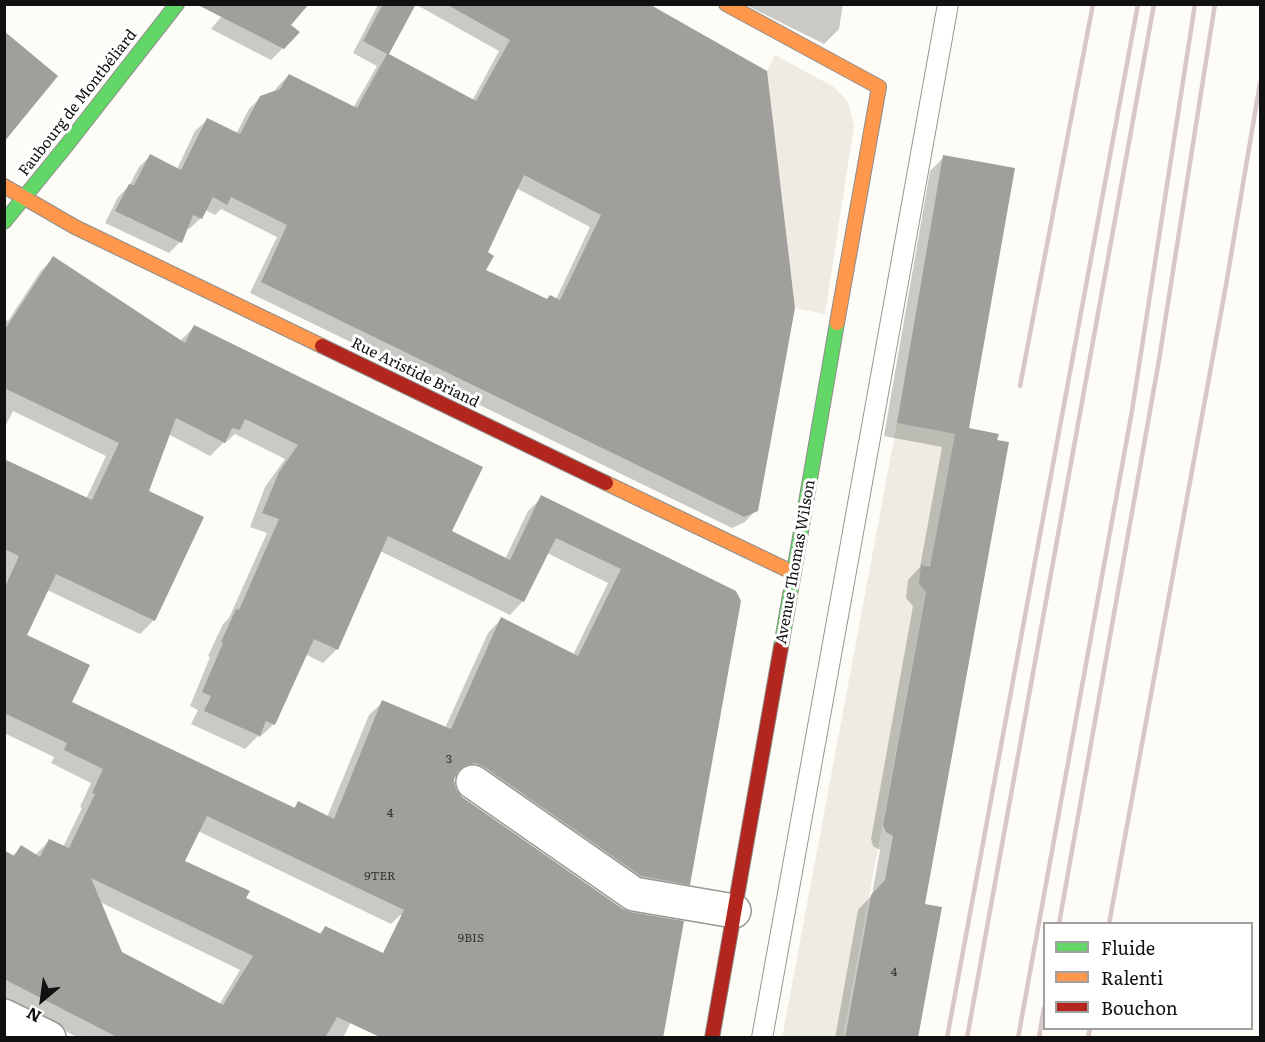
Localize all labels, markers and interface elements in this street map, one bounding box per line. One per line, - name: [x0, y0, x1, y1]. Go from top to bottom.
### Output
- street label: Faubourg de Montbéliard: [15, 26, 141, 180]
- street label: Rue Aristide Briand: [348, 334, 482, 412]
- street label: Avenue Thomas Wilson: [773, 478, 819, 646]
- house number: 3: [446, 752, 452, 766]
- house number: 4: [387, 806, 393, 820]
- house number: 9TER: [364, 869, 396, 883]
- legend: [1043, 922, 1253, 1030]
- house number: 9BIS: [458, 931, 484, 945]
- text: Fluide: [1101, 934, 1155, 961]
- text: Ralenti: [1101, 964, 1163, 991]
- house number: 4: [891, 965, 897, 979]
- north arrow: [12, 970, 72, 1030]
- text: Bouchon: [1101, 994, 1178, 1021]
- text: N: [22, 1002, 45, 1029]

